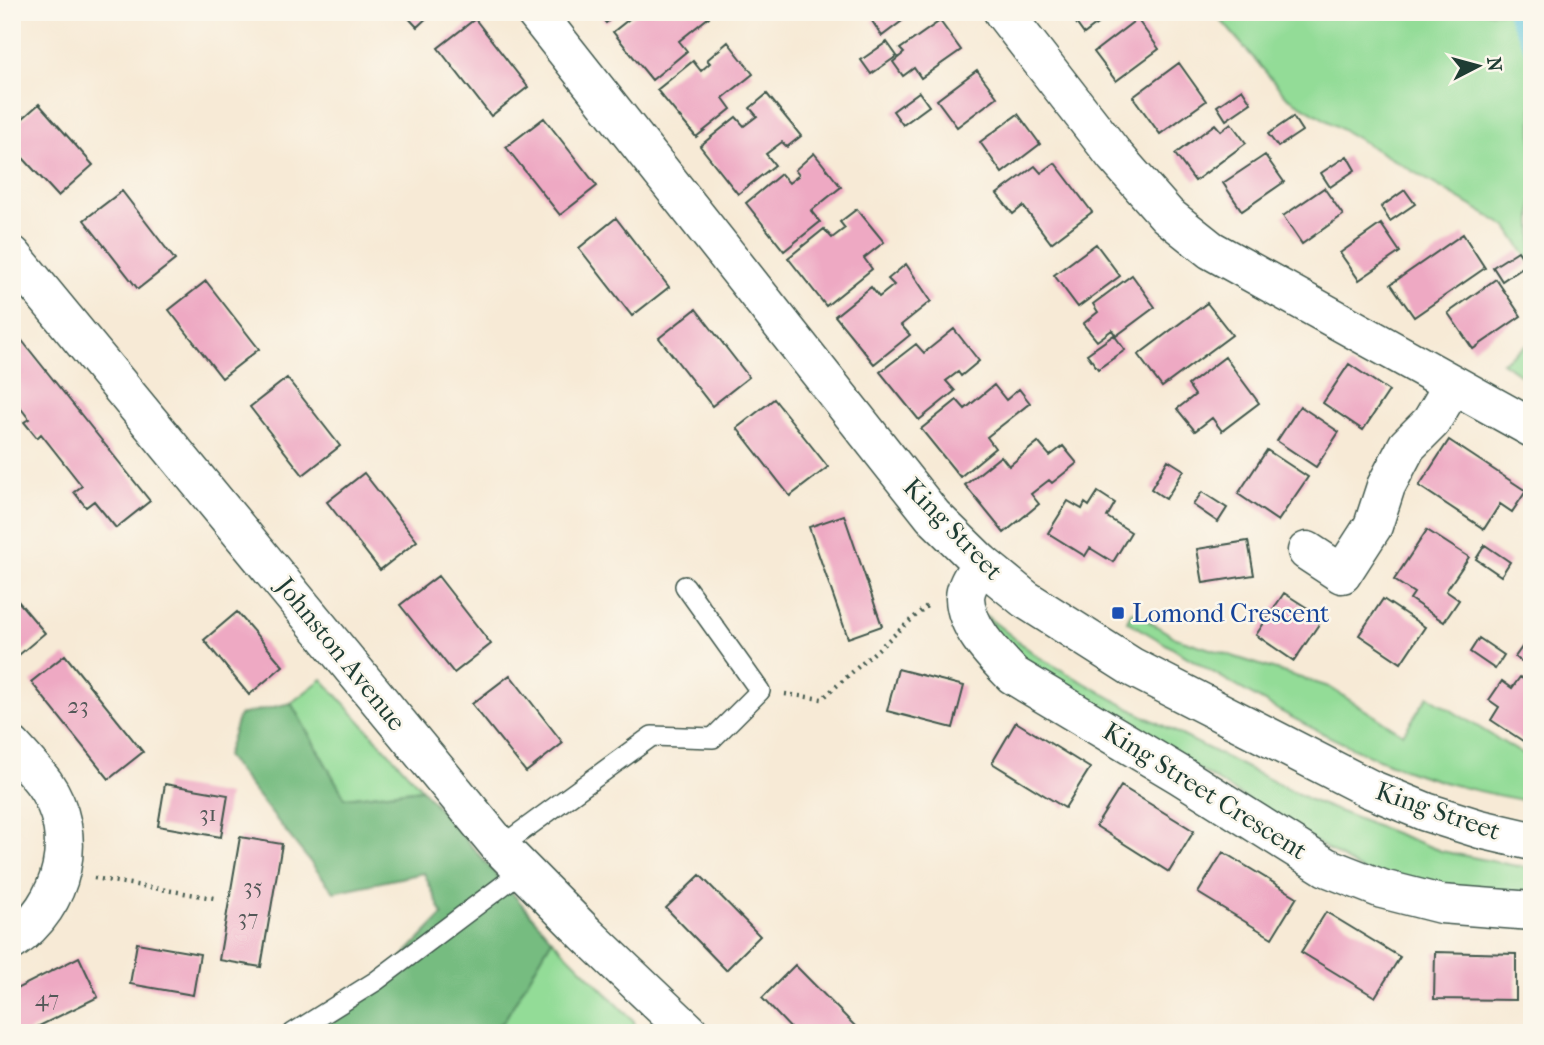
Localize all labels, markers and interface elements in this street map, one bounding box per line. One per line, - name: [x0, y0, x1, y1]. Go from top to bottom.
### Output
- north arrow: [1442, 32, 1512, 102]
- text: N: [1482, 56, 1506, 73]
- street label: King Street: [897, 472, 1010, 587]
- street label: Johnston Avenue: [268, 569, 412, 737]
- place label: Lomond Crescent: [1132, 598, 1330, 629]
- marker: Lomond Crescent: [1110, 605, 1126, 621]
- house number: 23: [67, 692, 89, 719]
- street label: King Street Crescent: [1097, 716, 1313, 867]
- street label: King Street: [1372, 775, 1505, 847]
- house number: 31: [199, 800, 217, 827]
- house number: 35: [243, 873, 263, 900]
- house number: 37: [238, 904, 258, 931]
- house number: 47: [35, 985, 59, 1012]

